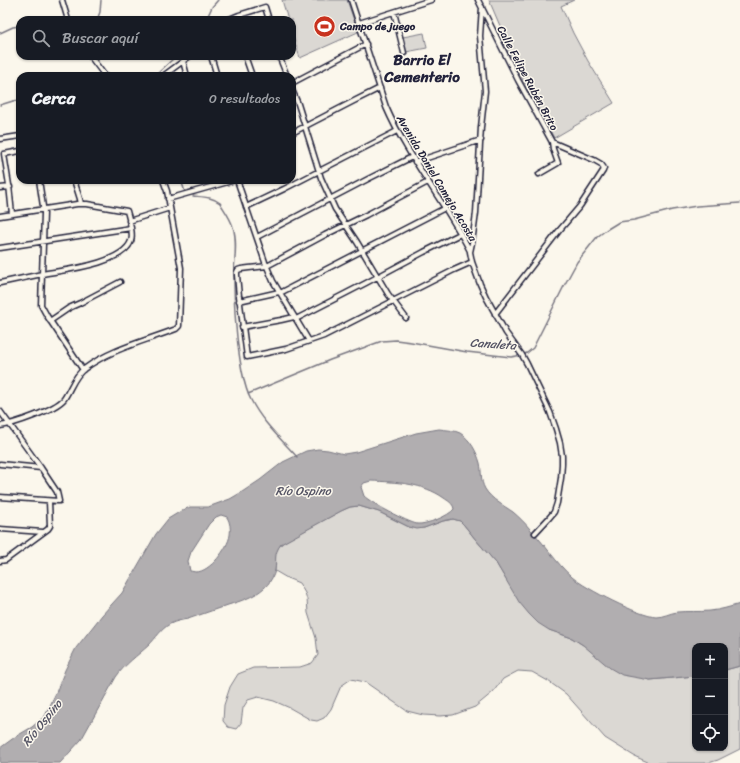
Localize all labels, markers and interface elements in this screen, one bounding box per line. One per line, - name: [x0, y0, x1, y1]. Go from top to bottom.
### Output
- sports icon: Campo de juego: [311, 13, 337, 39]
- search box: [16, 16, 296, 60]
- place label: Campo de juego: [339, 17, 416, 36]
- street label: Calle Felipe Rubén Brito: [492, 22, 564, 135]
- text: Buscar aquí: [62, 25, 139, 51]
- icon: search: [30, 27, 52, 49]
- district label: Barrio El Cementerio: [383, 47, 460, 90]
- text: Cerca: [32, 83, 75, 113]
- text: 0 resultados: [209, 87, 280, 110]
- street label: Avenida Daniel Camejo Acosta: [391, 110, 482, 246]
- water label: Canaleta: [469, 331, 518, 357]
- water label: Río Ospino: [275, 480, 332, 502]
- map controls: [692, 643, 728, 751]
- button: +: [692, 643, 728, 679]
- button: −: [692, 679, 728, 715]
- water label: Río Ospino: [16, 694, 69, 751]
- button: locate: [692, 715, 728, 751]

